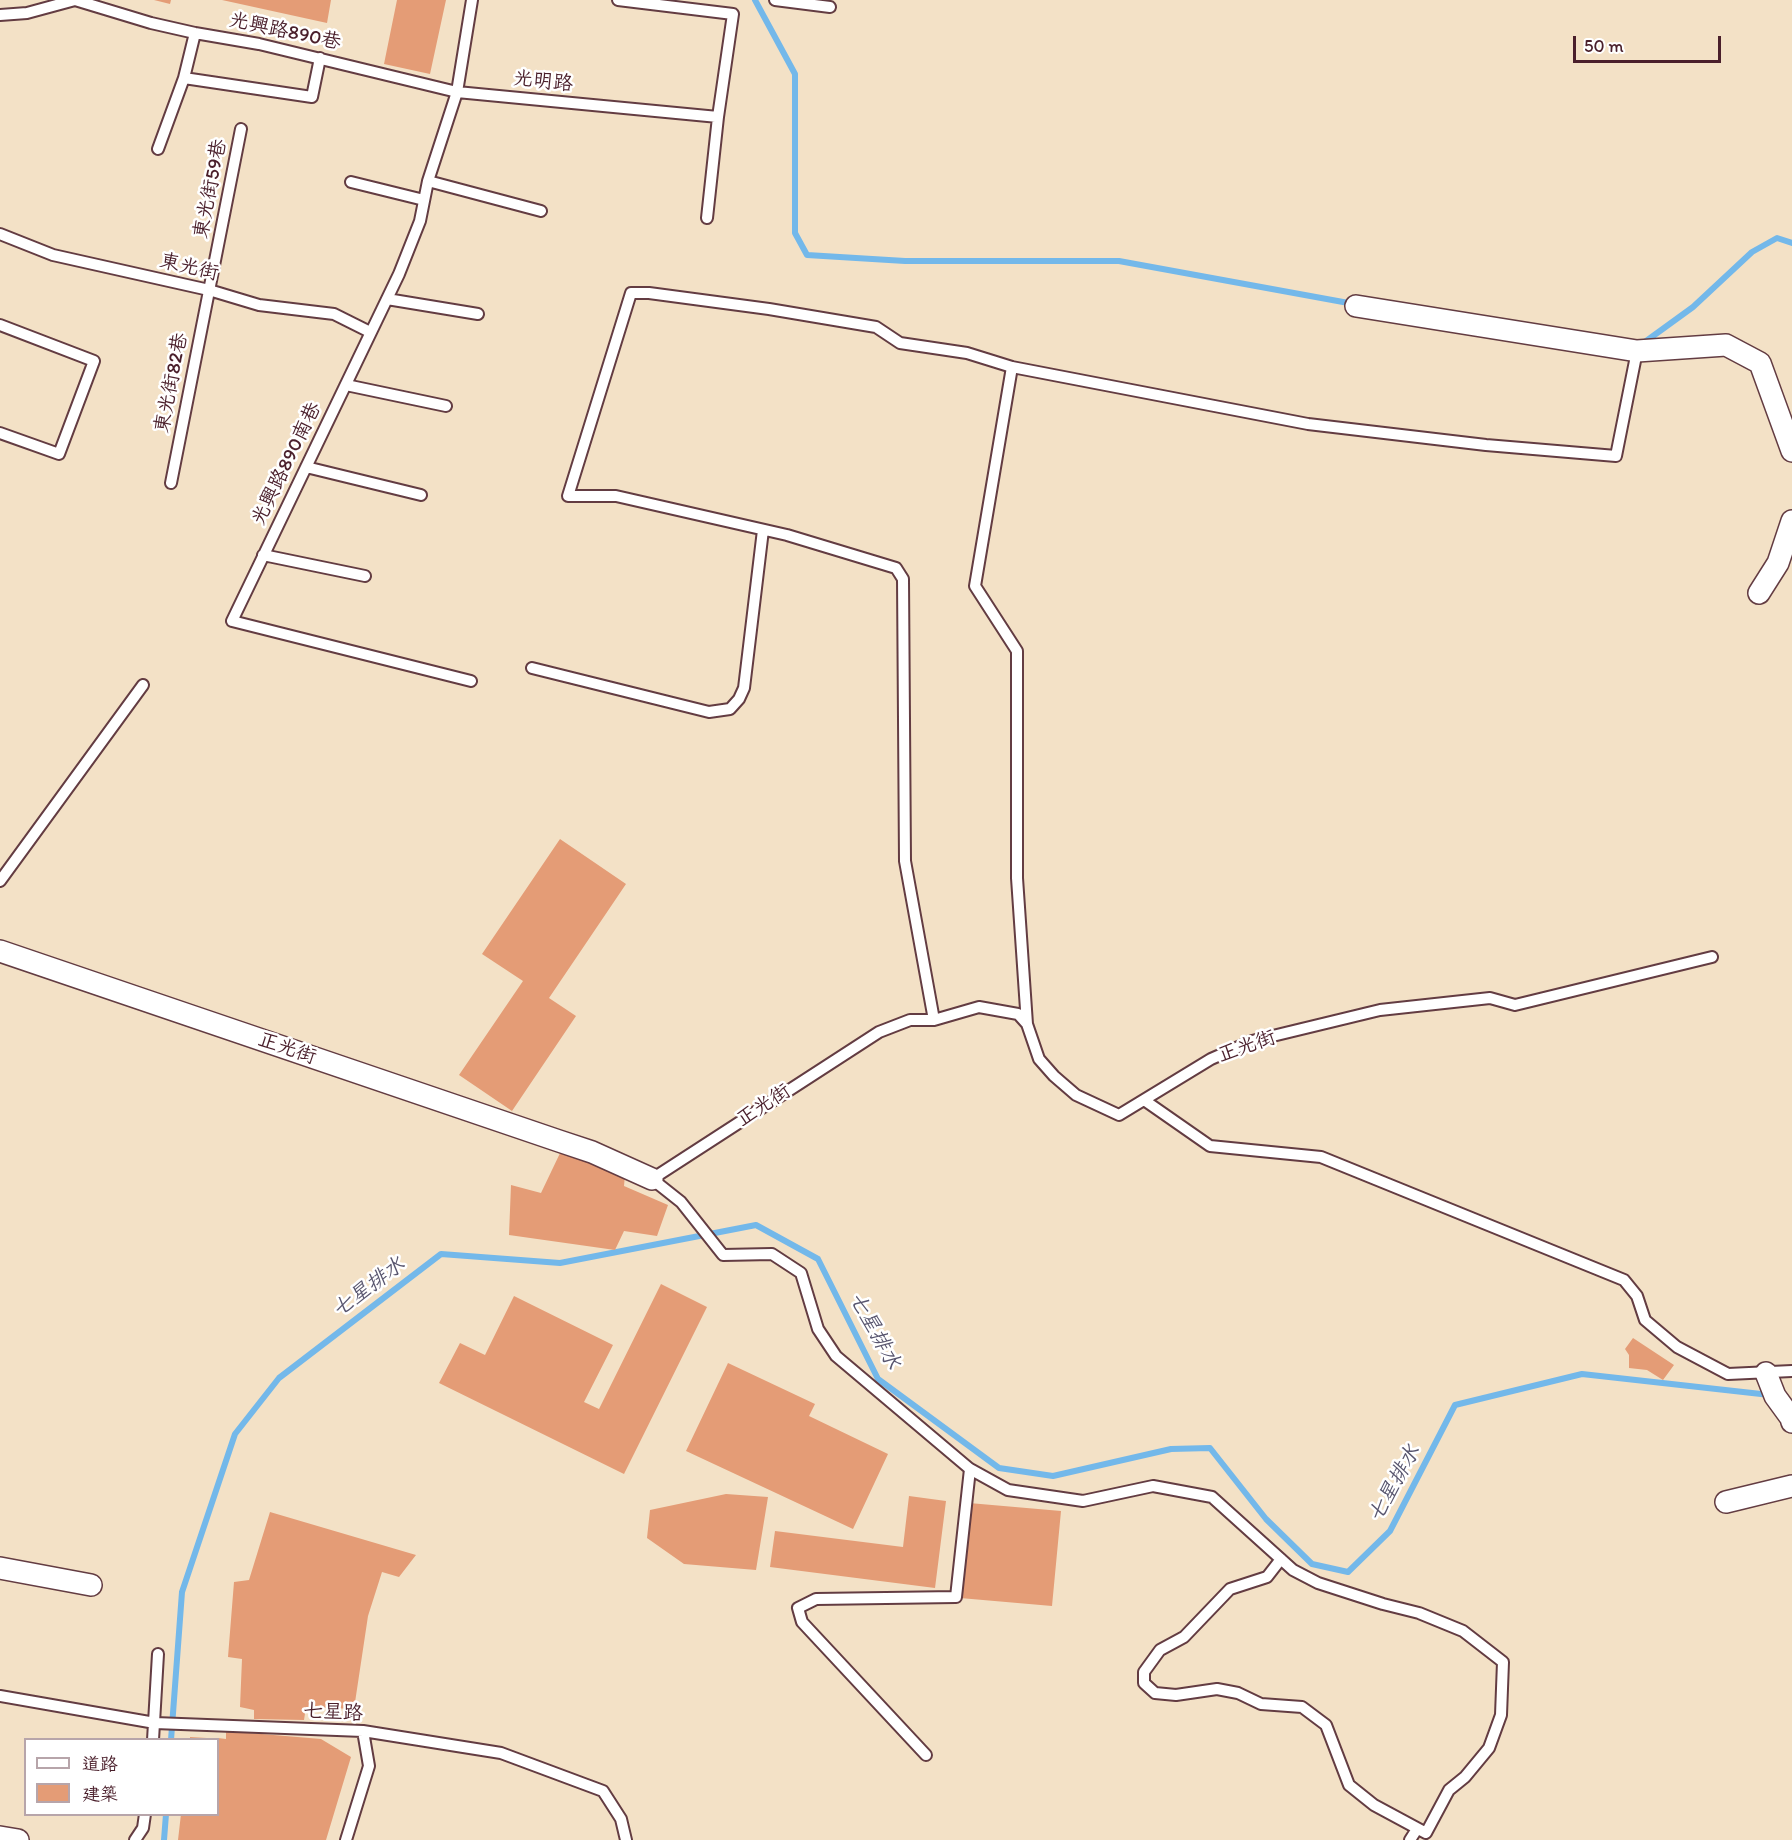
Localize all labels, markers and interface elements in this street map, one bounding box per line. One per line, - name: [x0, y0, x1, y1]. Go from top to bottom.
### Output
- street label: 光興路890巷: [227, 8, 343, 56]
- scale bar: [1576, 24, 1724, 62]
- text: 50 m: [1584, 35, 1624, 57]
- street label: 光明路: [512, 67, 574, 97]
- street label: 東光街59巷: [190, 137, 232, 241]
- street label: 東光街: [157, 250, 221, 286]
- street label: 東光街82巷: [151, 331, 193, 435]
- street label: 光興路890南巷: [247, 399, 327, 529]
- street label: 正光街: [1215, 1026, 1279, 1068]
- street label: 正光街: [255, 1028, 319, 1070]
- street label: 正光街: [732, 1080, 796, 1132]
- water label: 七星排水: [328, 1253, 410, 1323]
- water label: 七星排水: [843, 1288, 905, 1374]
- water label: 七星排水: [1364, 1441, 1426, 1527]
- street label: 七星路: [302, 1699, 364, 1727]
- legend: [24, 1738, 219, 1816]
- text: 道路: [82, 1753, 118, 1775]
- text: 建築: [82, 1783, 118, 1805]

